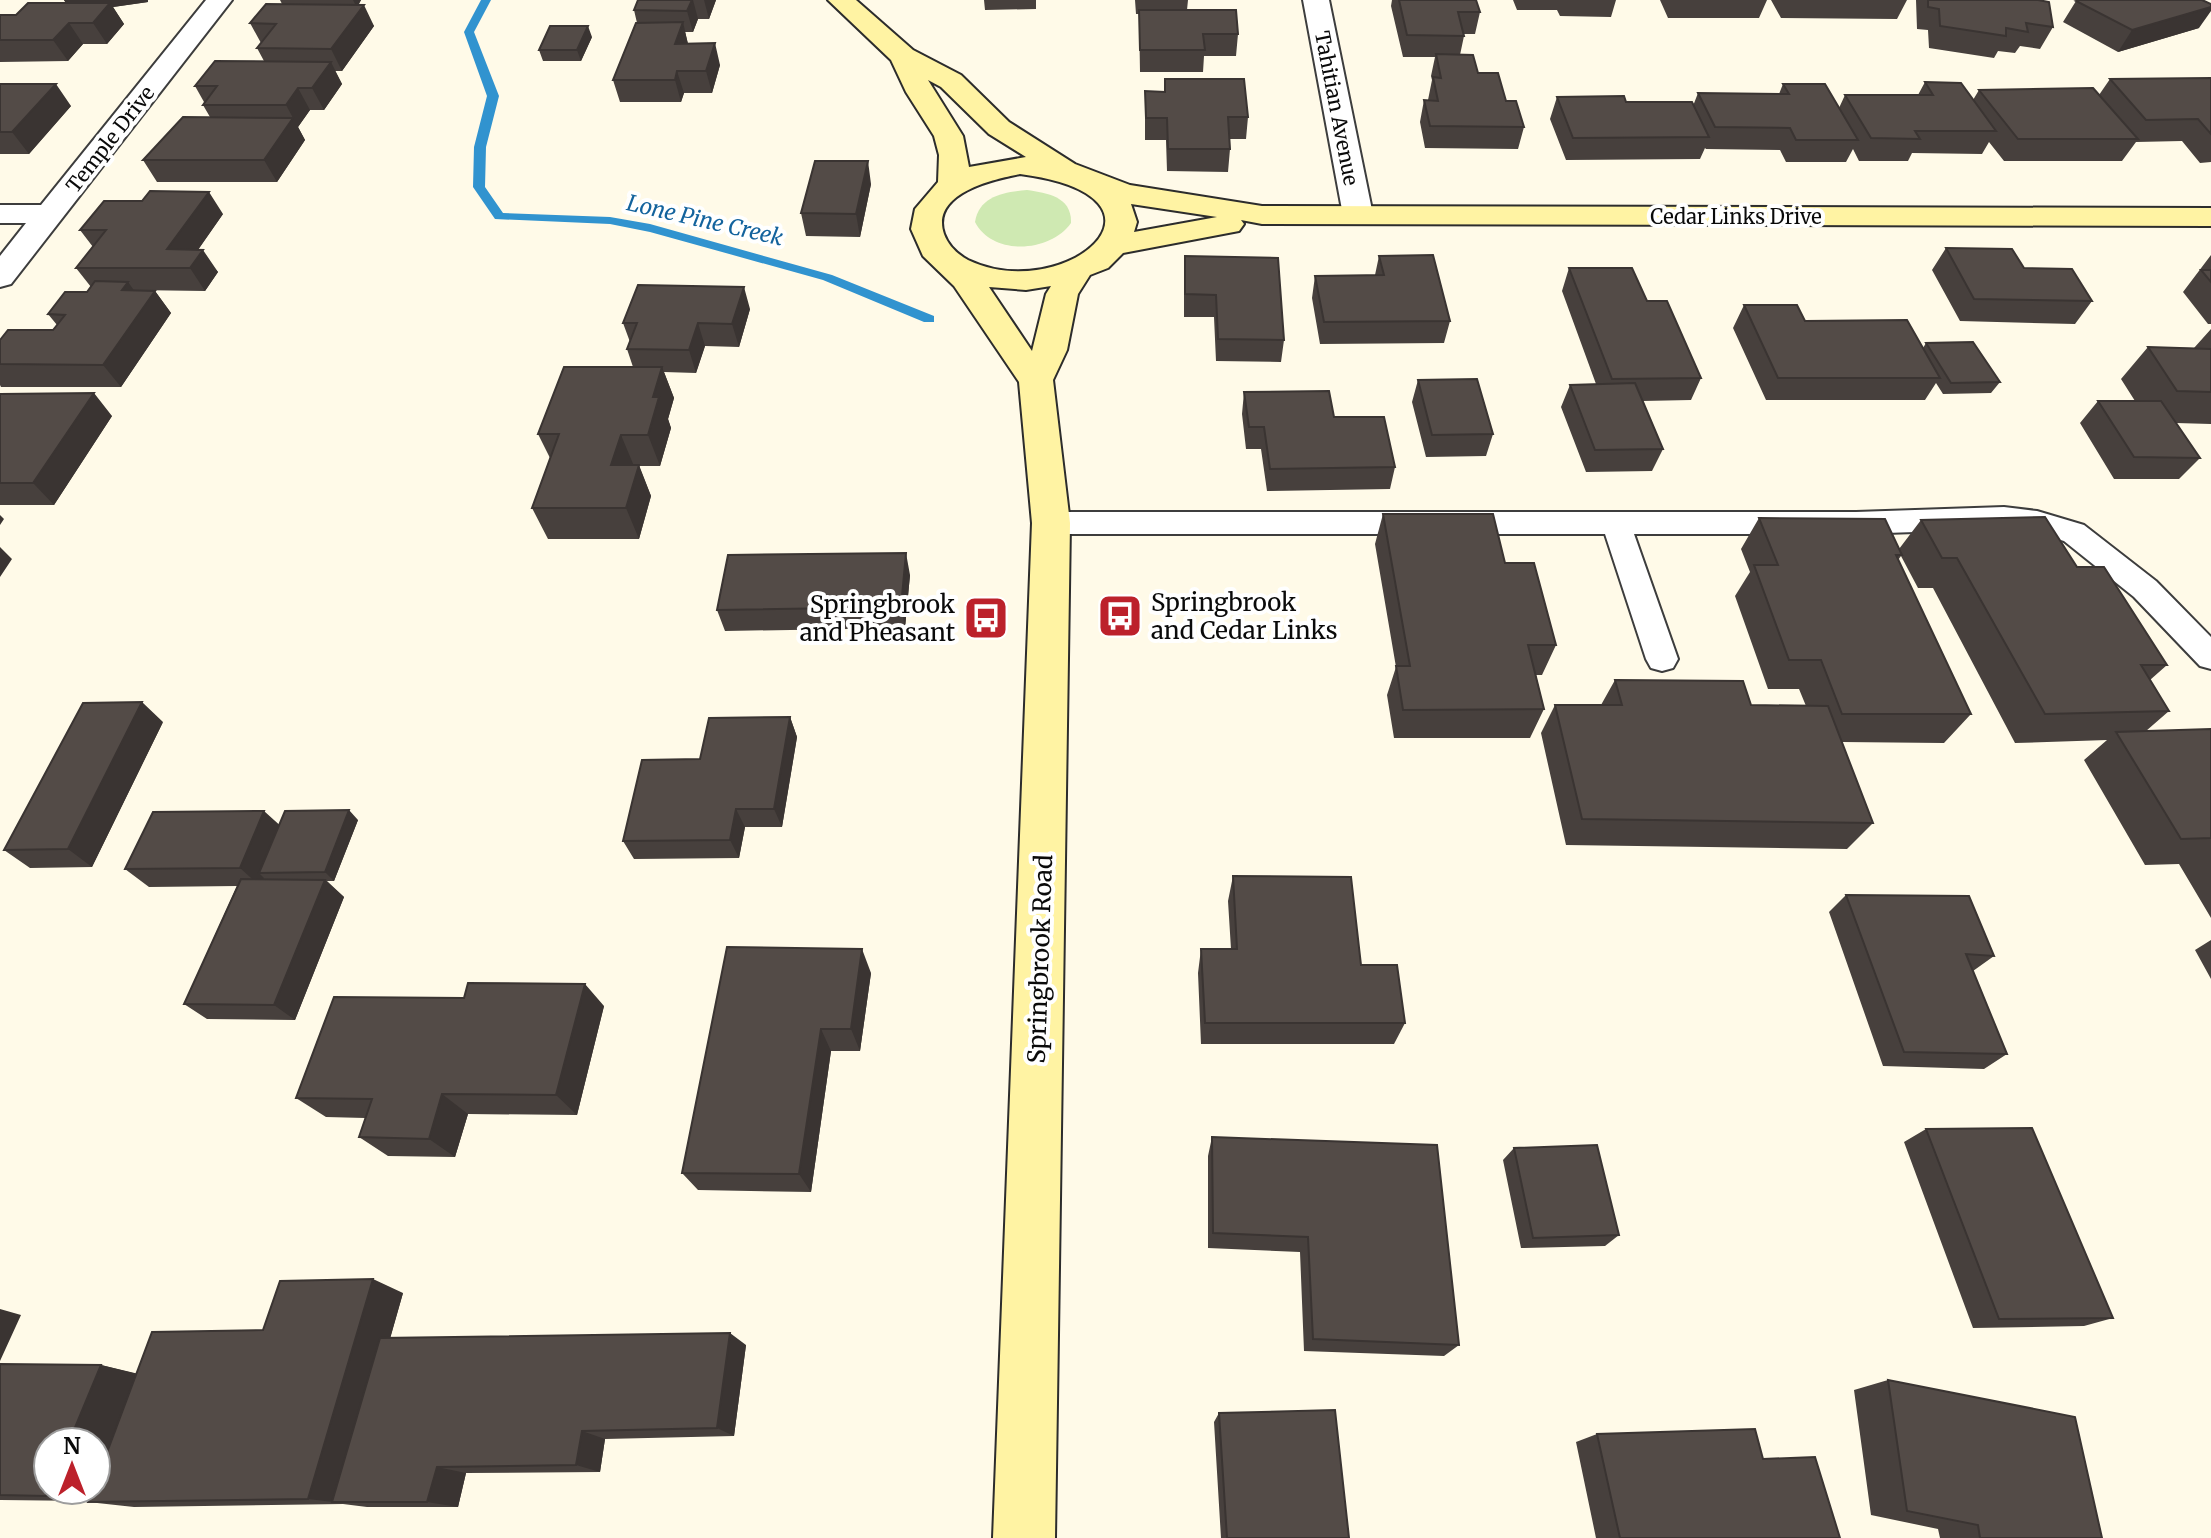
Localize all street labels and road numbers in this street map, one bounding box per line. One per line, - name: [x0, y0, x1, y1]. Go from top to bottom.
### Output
- street label: Tahitian Avenue: [1310, 29, 1364, 187]
- street label: Temple Drive: [61, 81, 159, 197]
- street label: Cedar Links Drive: [1650, 204, 1822, 229]
- street label: Springbrook Road: [1021, 854, 1059, 1064]

